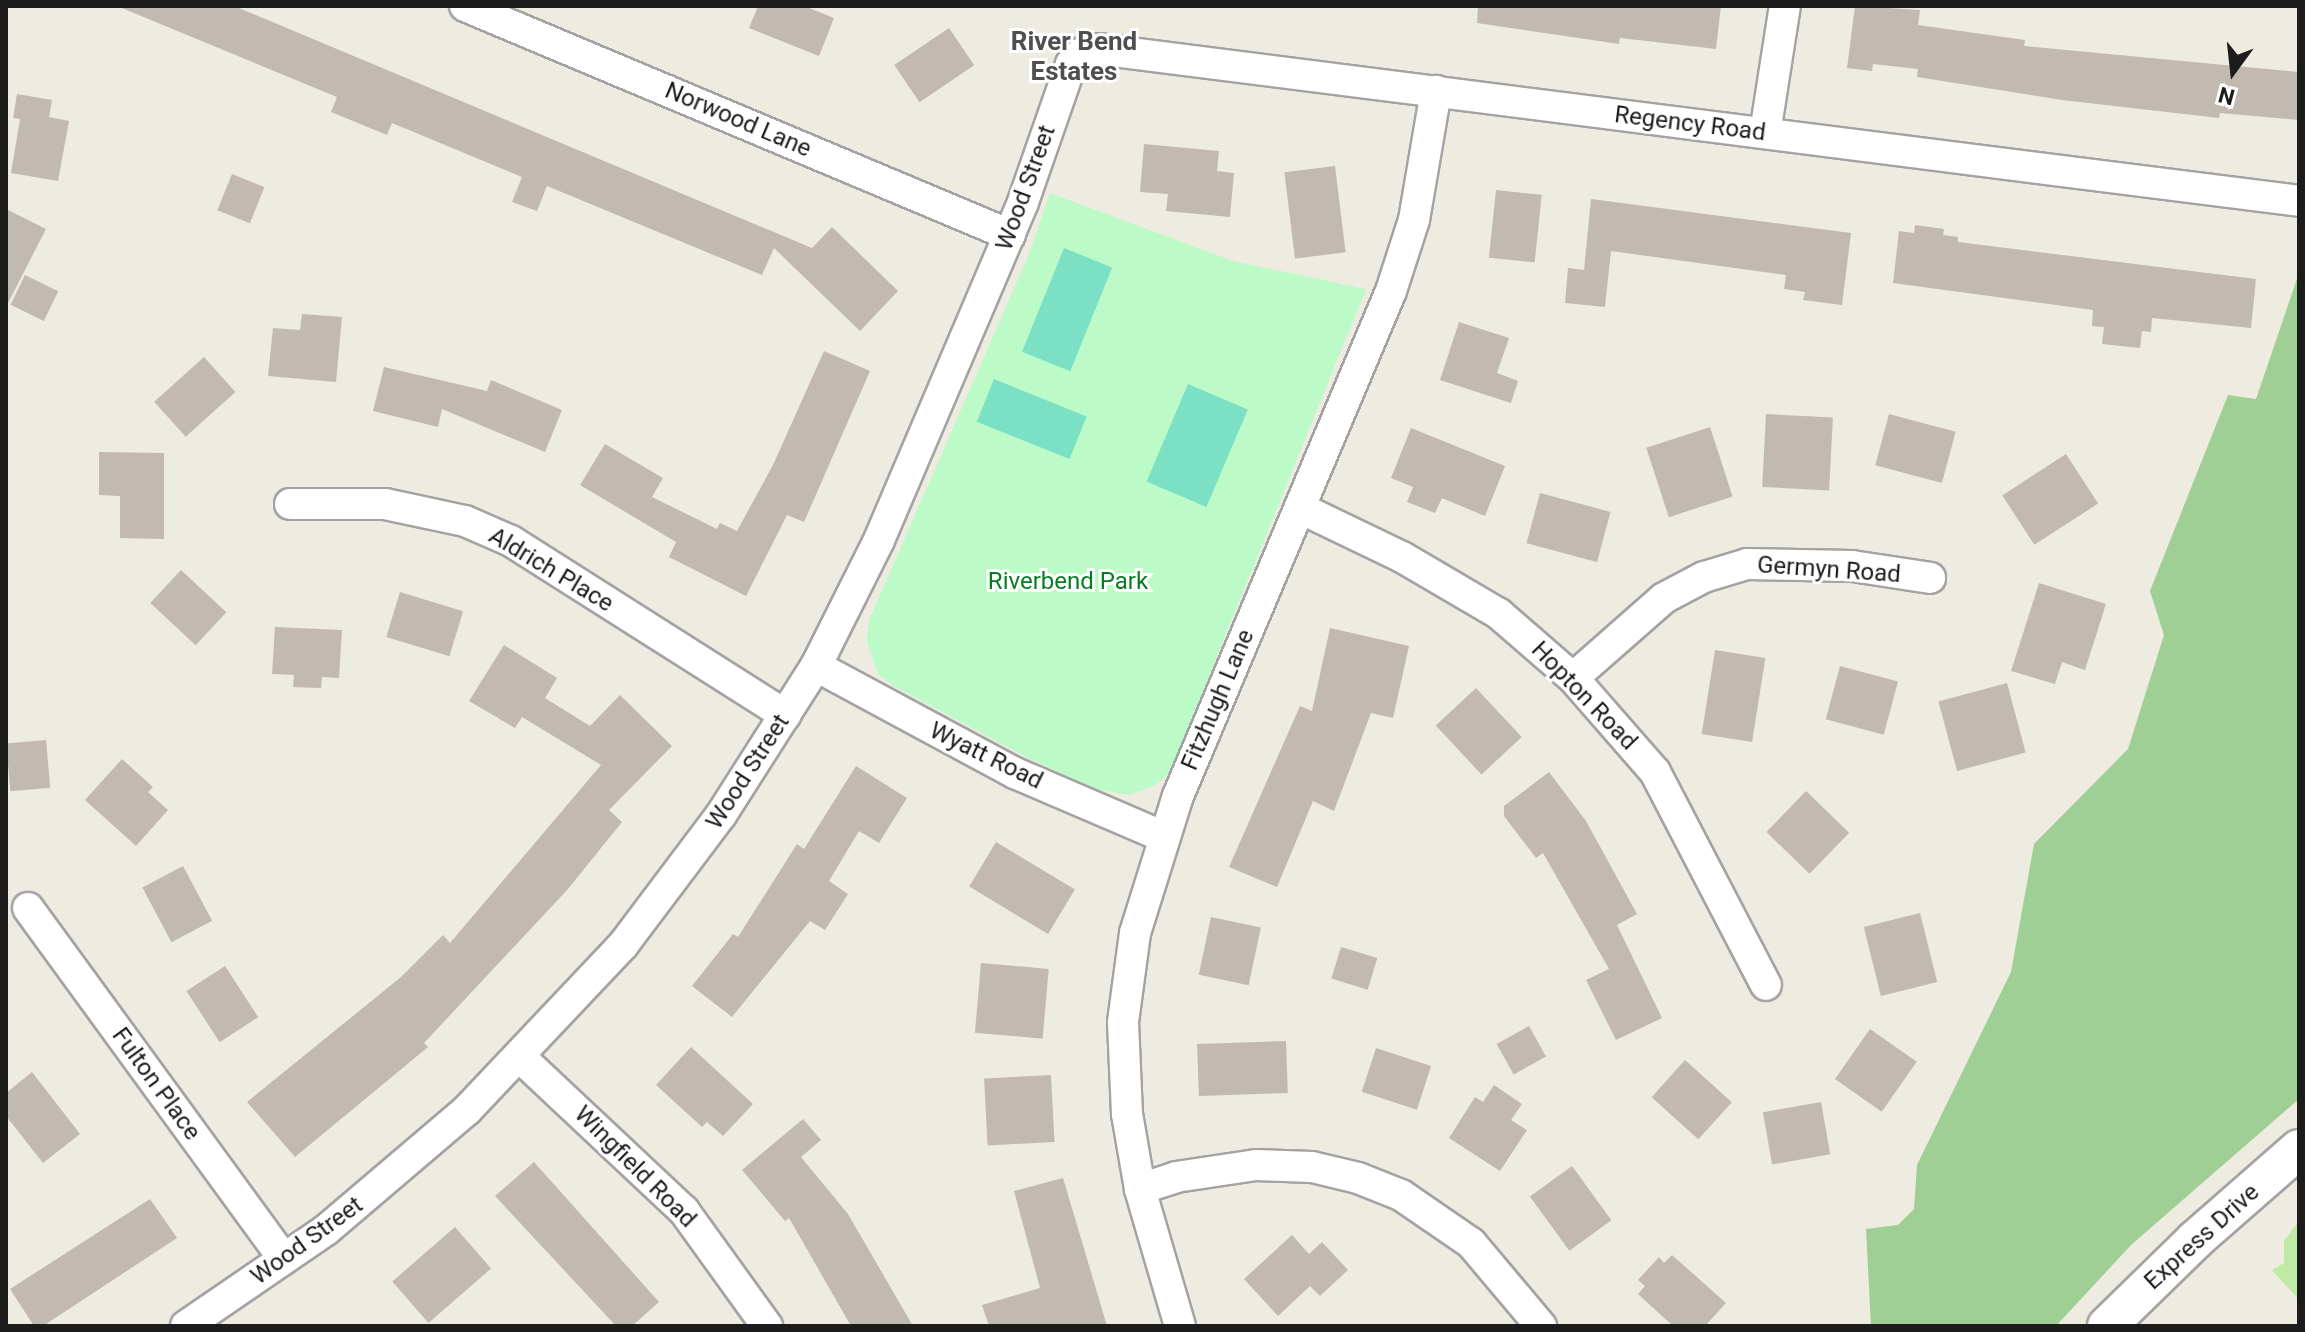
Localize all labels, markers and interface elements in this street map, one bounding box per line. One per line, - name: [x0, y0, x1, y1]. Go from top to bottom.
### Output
- district label: River Bend Estates: [1011, 26, 1137, 88]
- north arrow: [2193, 32, 2273, 112]
- street label: Norwood Lane: [661, 76, 815, 164]
- text: N: [2216, 82, 2237, 110]
- street label: Regency Road: [1613, 100, 1767, 148]
- street label: Wood Street: [990, 121, 1062, 255]
- street label: Aldrich Place: [484, 522, 618, 618]
- street label: Germyn Road: [1756, 551, 1902, 589]
- park label: Riverbend Park: [988, 568, 1148, 596]
- street label: Fitzhugh Lane: [1175, 625, 1261, 775]
- street label: Hopton Road: [1525, 636, 1643, 756]
- street label: Wood Street: [700, 709, 796, 835]
- street label: Wyatt Road: [925, 716, 1047, 796]
- street label: Fulton Place: [106, 1022, 206, 1146]
- street label: Wingfield Road: [568, 1100, 702, 1234]
- street label: Express Drive: [2139, 1178, 2265, 1296]
- street label: Wood Street: [246, 1191, 368, 1291]

